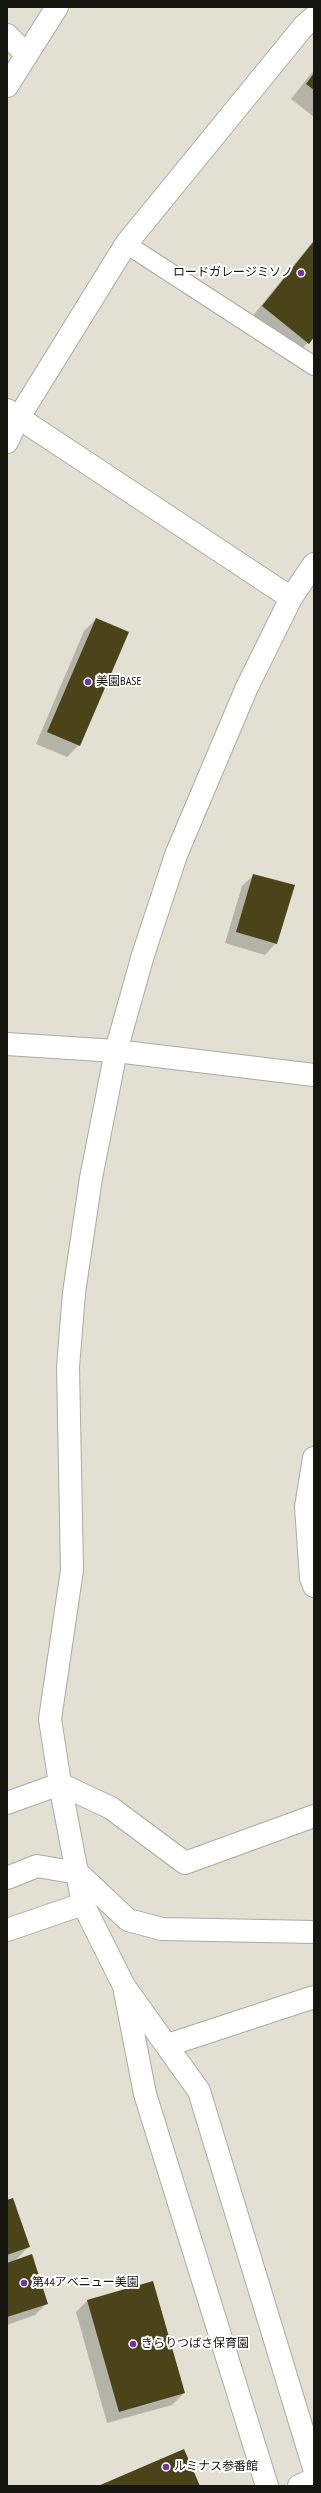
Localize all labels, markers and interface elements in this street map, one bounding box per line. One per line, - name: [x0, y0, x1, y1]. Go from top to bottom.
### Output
- place label: ロードガレージミソノ: [173, 266, 293, 280]
- marker: ロードガレージミソノ: [296, 268, 306, 278]
- place label: 美園BASE: [96, 675, 142, 689]
- marker: 美園BASE: [83, 677, 93, 687]
- place label: 第44アベニュー美園: [32, 2276, 139, 2290]
- marker: 第44アベニュー美園: [19, 2278, 29, 2288]
- place label: きらりつばさ保育園: [141, 2337, 249, 2351]
- marker: きらりつばさ保育園: [128, 2339, 138, 2349]
- place label: ルミナス参番館: [174, 2460, 258, 2474]
- marker: ルミナス参番館: [161, 2462, 171, 2472]

